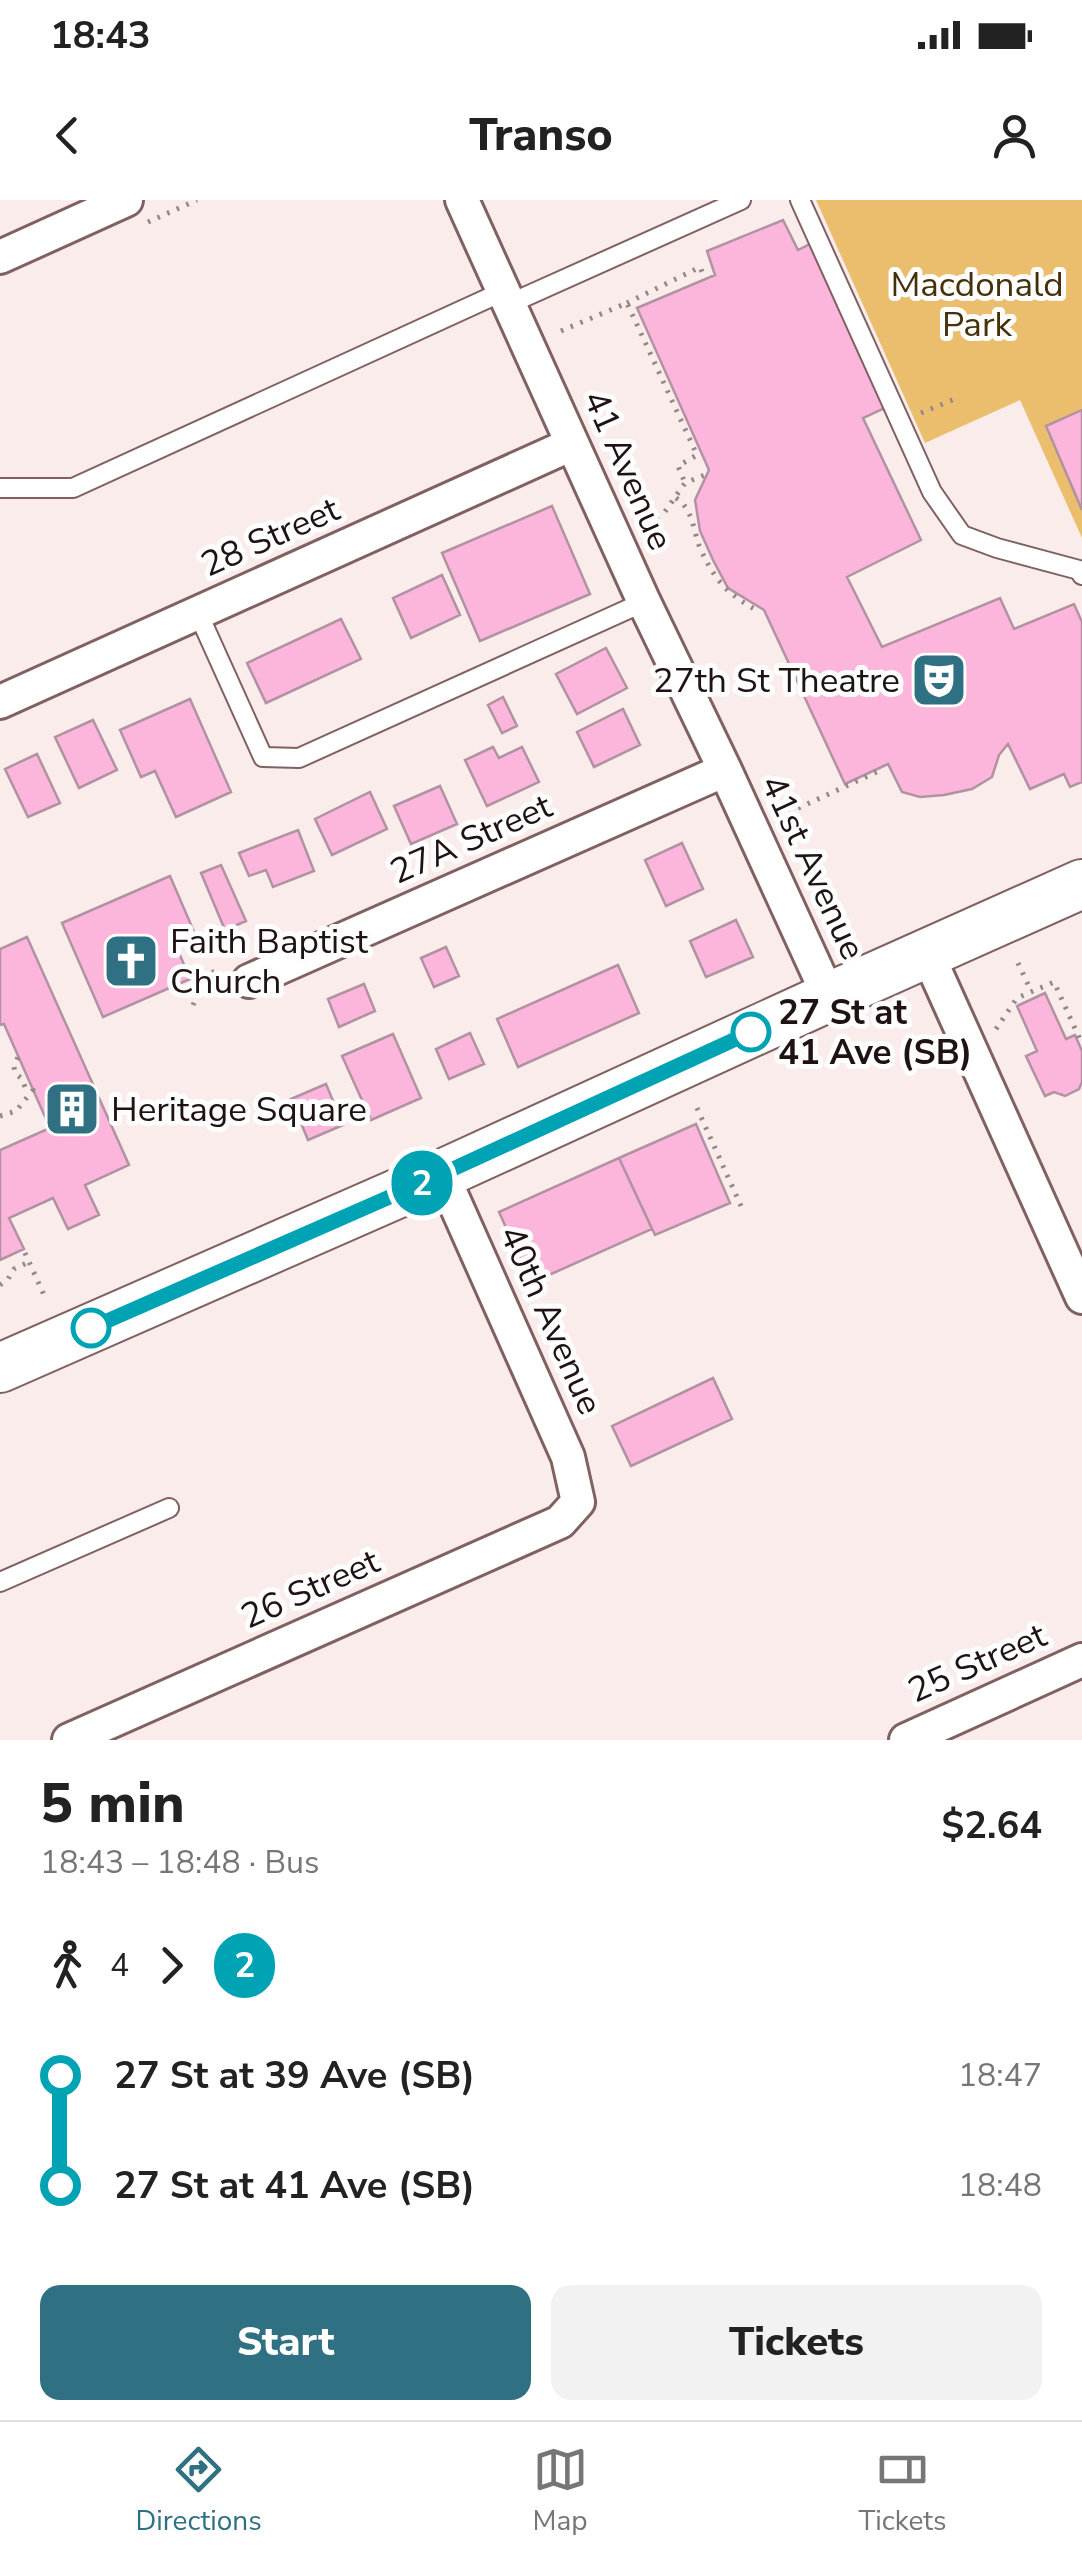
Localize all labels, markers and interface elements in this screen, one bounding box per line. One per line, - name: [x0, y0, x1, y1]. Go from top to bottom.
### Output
- text: 18:43: [50, 10, 151, 61]
- text: Transo: [469, 105, 613, 166]
- icon: back: [40, 108, 95, 163]
- icon: person: [987, 108, 1042, 163]
- park label: Macdonald Park: [890, 261, 1064, 348]
- street label: 41 Avenue: [572, 383, 684, 557]
- street label: 28 Street: [194, 485, 347, 588]
- theatre icon: 27th St Theatre: [909, 650, 969, 710]
- place label: 27th St Theatre: [653, 657, 900, 704]
- street label: 41st Avenue: [750, 767, 876, 967]
- street label: 27A Street: [383, 782, 560, 895]
- place label: Faith Baptist Church: [170, 918, 369, 1005]
- church icon: Faith Baptist Church: [101, 931, 161, 991]
- place label: 27 St at 41 Ave (SB): [778, 989, 972, 1076]
- marker: 27 St at 41 Ave (SB): [732, 1013, 770, 1051]
- building icon: Heritage Square: [42, 1079, 102, 1139]
- place label: Heritage Square: [111, 1086, 367, 1133]
- line badge: 2: [390, 1150, 454, 1216]
- text: 2: [411, 1160, 433, 1207]
- street label: 40th Avenue: [488, 1218, 614, 1422]
- unlabelled marker: [72, 1309, 110, 1347]
- street label: 26 Street: [234, 1537, 387, 1640]
- street label: 25 Street: [901, 1611, 1054, 1714]
- text: 5 min: [40, 1766, 185, 1841]
- text: $2.64: [941, 1800, 1042, 1851]
- text: 18:43 – 18:48 · Bus: [40, 1841, 319, 1884]
- icon: walk: [40, 1938, 95, 1993]
- icon: forward: [144, 1938, 199, 1993]
- text: 2: [234, 1942, 255, 1989]
- text: 4: [110, 1944, 129, 1987]
- text: 27 St at 39 Ave (SB): [114, 2050, 475, 2101]
- text: 18:47: [958, 2054, 1042, 2097]
- text: 27 St at 41 Ave (SB): [114, 2160, 475, 2211]
- text: 18:48: [958, 2164, 1042, 2207]
- button: Start: [40, 2285, 531, 2400]
- button: Tickets: [551, 2285, 1042, 2400]
- tab: Directions: [135, 2442, 262, 2540]
- tab: Map: [533, 2442, 588, 2540]
- tab: Tickets: [858, 2442, 947, 2540]

